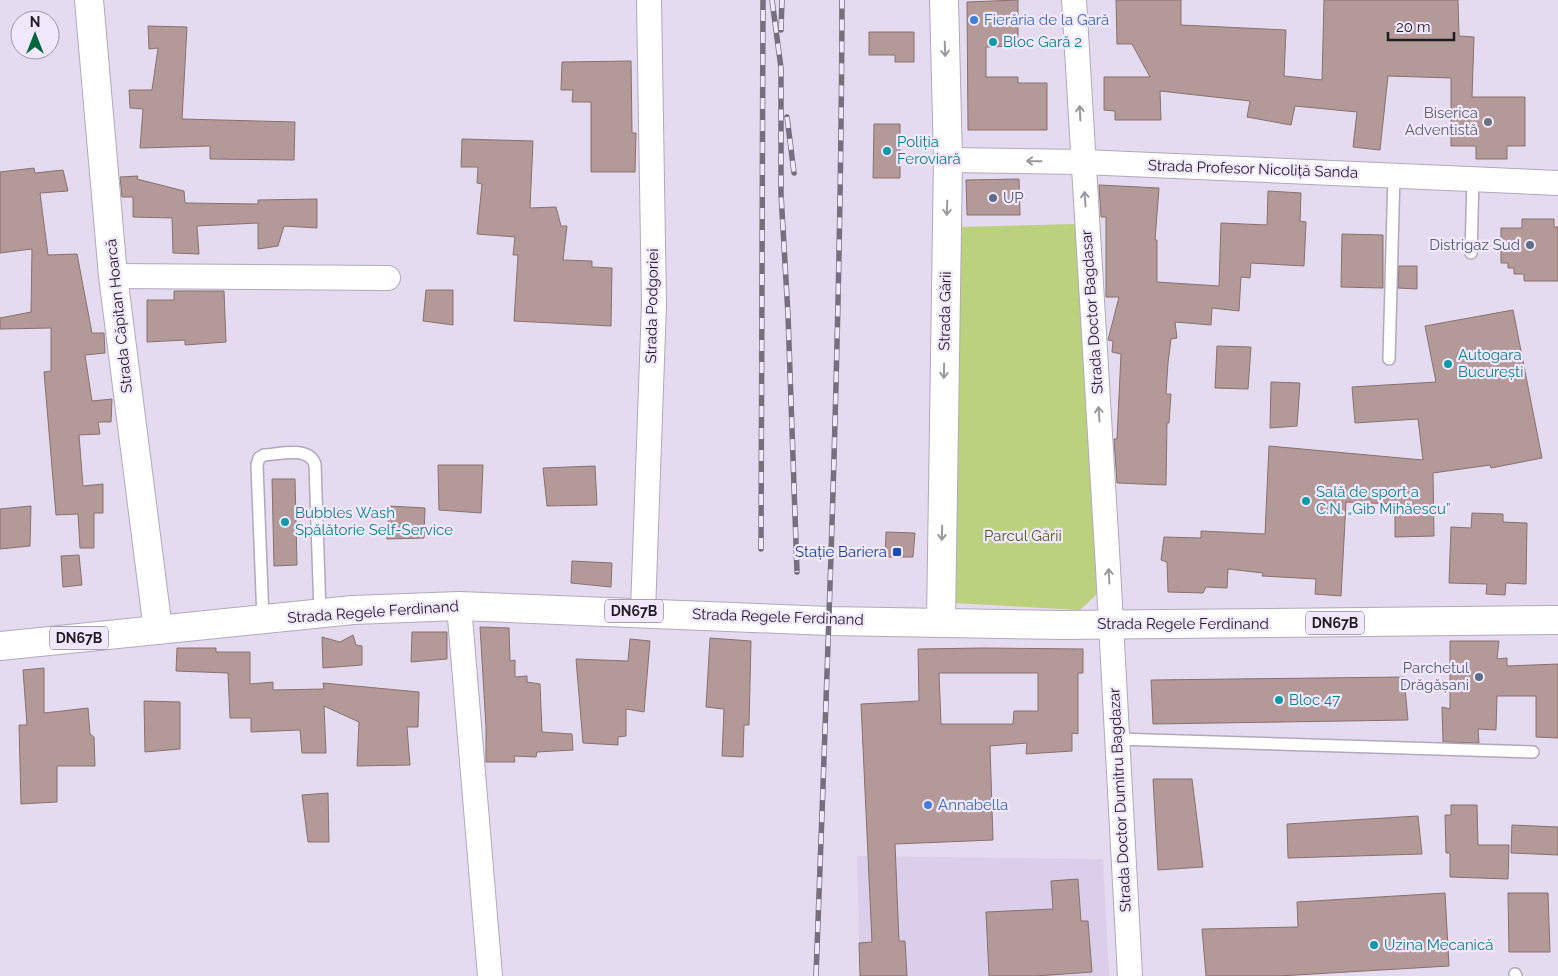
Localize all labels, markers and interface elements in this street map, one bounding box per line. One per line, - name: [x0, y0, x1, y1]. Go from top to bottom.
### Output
- north arrow: [10, 10, 60, 60]
- scale bar: [1388, 10, 1454, 42]
- place label: Fierăria de la Gară: [984, 11, 1109, 29]
- text: N: [30, 14, 40, 30]
- marker: Fierăria de la Gară: [968, 14, 980, 26]
- text: 20 m: [1396, 18, 1431, 36]
- place label: Bloc Gară 2: [1003, 33, 1082, 51]
- marker: Bloc Gară 2: [987, 36, 999, 48]
- one-way arrow: [940, 40, 950, 56]
- place label: Biserica Adventistă: [1405, 104, 1478, 139]
- one-way arrow: [1076, 105, 1085, 121]
- marker: Biserica Adventistă: [1482, 116, 1494, 128]
- place label: Poliția Feroviară: [897, 133, 961, 168]
- marker: Poliția Feroviară: [881, 145, 893, 157]
- one-way arrow: [1026, 156, 1042, 166]
- street label: Strada Profesor Nicoliță Sanda: [1148, 156, 1358, 182]
- place label: UP: [1003, 189, 1024, 207]
- marker: UP: [987, 192, 999, 204]
- one-way arrow: [1081, 192, 1090, 208]
- one-way arrow: [942, 200, 951, 216]
- street label: Strada Doctor Bagdasar: [1077, 228, 1107, 395]
- place label: Distrigaz Sud: [1429, 236, 1520, 254]
- street label: Strada Căpitan Hoarcă: [102, 238, 136, 394]
- marker: Distrigaz Sud: [1524, 239, 1536, 251]
- street label: Strada Podgoriei: [642, 248, 662, 364]
- street label: Strada Gării: [935, 271, 955, 351]
- place label: Autogara București: [1458, 346, 1523, 381]
- marker: Autogara București: [1442, 358, 1454, 370]
- one-way arrow: [939, 362, 949, 379]
- one-way arrow: [1094, 406, 1103, 422]
- place label: Sală de sport a C.N. „Gib Mihăescu”: [1316, 483, 1451, 518]
- marker: Sală de sport a C.N. „Gib Mihăescu”: [1300, 495, 1312, 507]
- place label: Bubbles Wash Spălătorie Self-Service: [295, 504, 453, 539]
- marker: Bubbles Wash Spălătorie Self-Service: [279, 516, 291, 528]
- one-way arrow: [937, 525, 947, 541]
- park label: Parcul Gării: [984, 527, 1062, 545]
- place label: Stație Bariera: [795, 543, 887, 561]
- marker: Stație Bariera: [891, 546, 903, 558]
- one-way arrow: [1104, 568, 1113, 584]
- street label: Strada Regele Ferdinand: [287, 597, 459, 627]
- road number: DN67B: [605, 600, 663, 622]
- street label: Strada Regele Ferdinand: [692, 605, 864, 629]
- road number: DN67B: [1306, 612, 1364, 634]
- street label: Strada Regele Ferdinand: [1097, 615, 1269, 633]
- road number: DN67B: [50, 626, 108, 650]
- place label: Parchetul Drăgășani: [1400, 659, 1470, 694]
- marker: Parchetul Drăgășani: [1473, 671, 1485, 683]
- street label: Strada Doctor Dumitru Bagdazar: [1105, 687, 1135, 913]
- place label: Bloc 47: [1289, 691, 1340, 709]
- marker: Bloc 47: [1273, 694, 1285, 706]
- place label: Annabella: [938, 796, 1008, 814]
- marker: Annabella: [922, 799, 934, 811]
- place label: Uzina Mecanică: [1384, 936, 1493, 954]
- marker: Uzina Mecanică: [1368, 939, 1380, 951]

